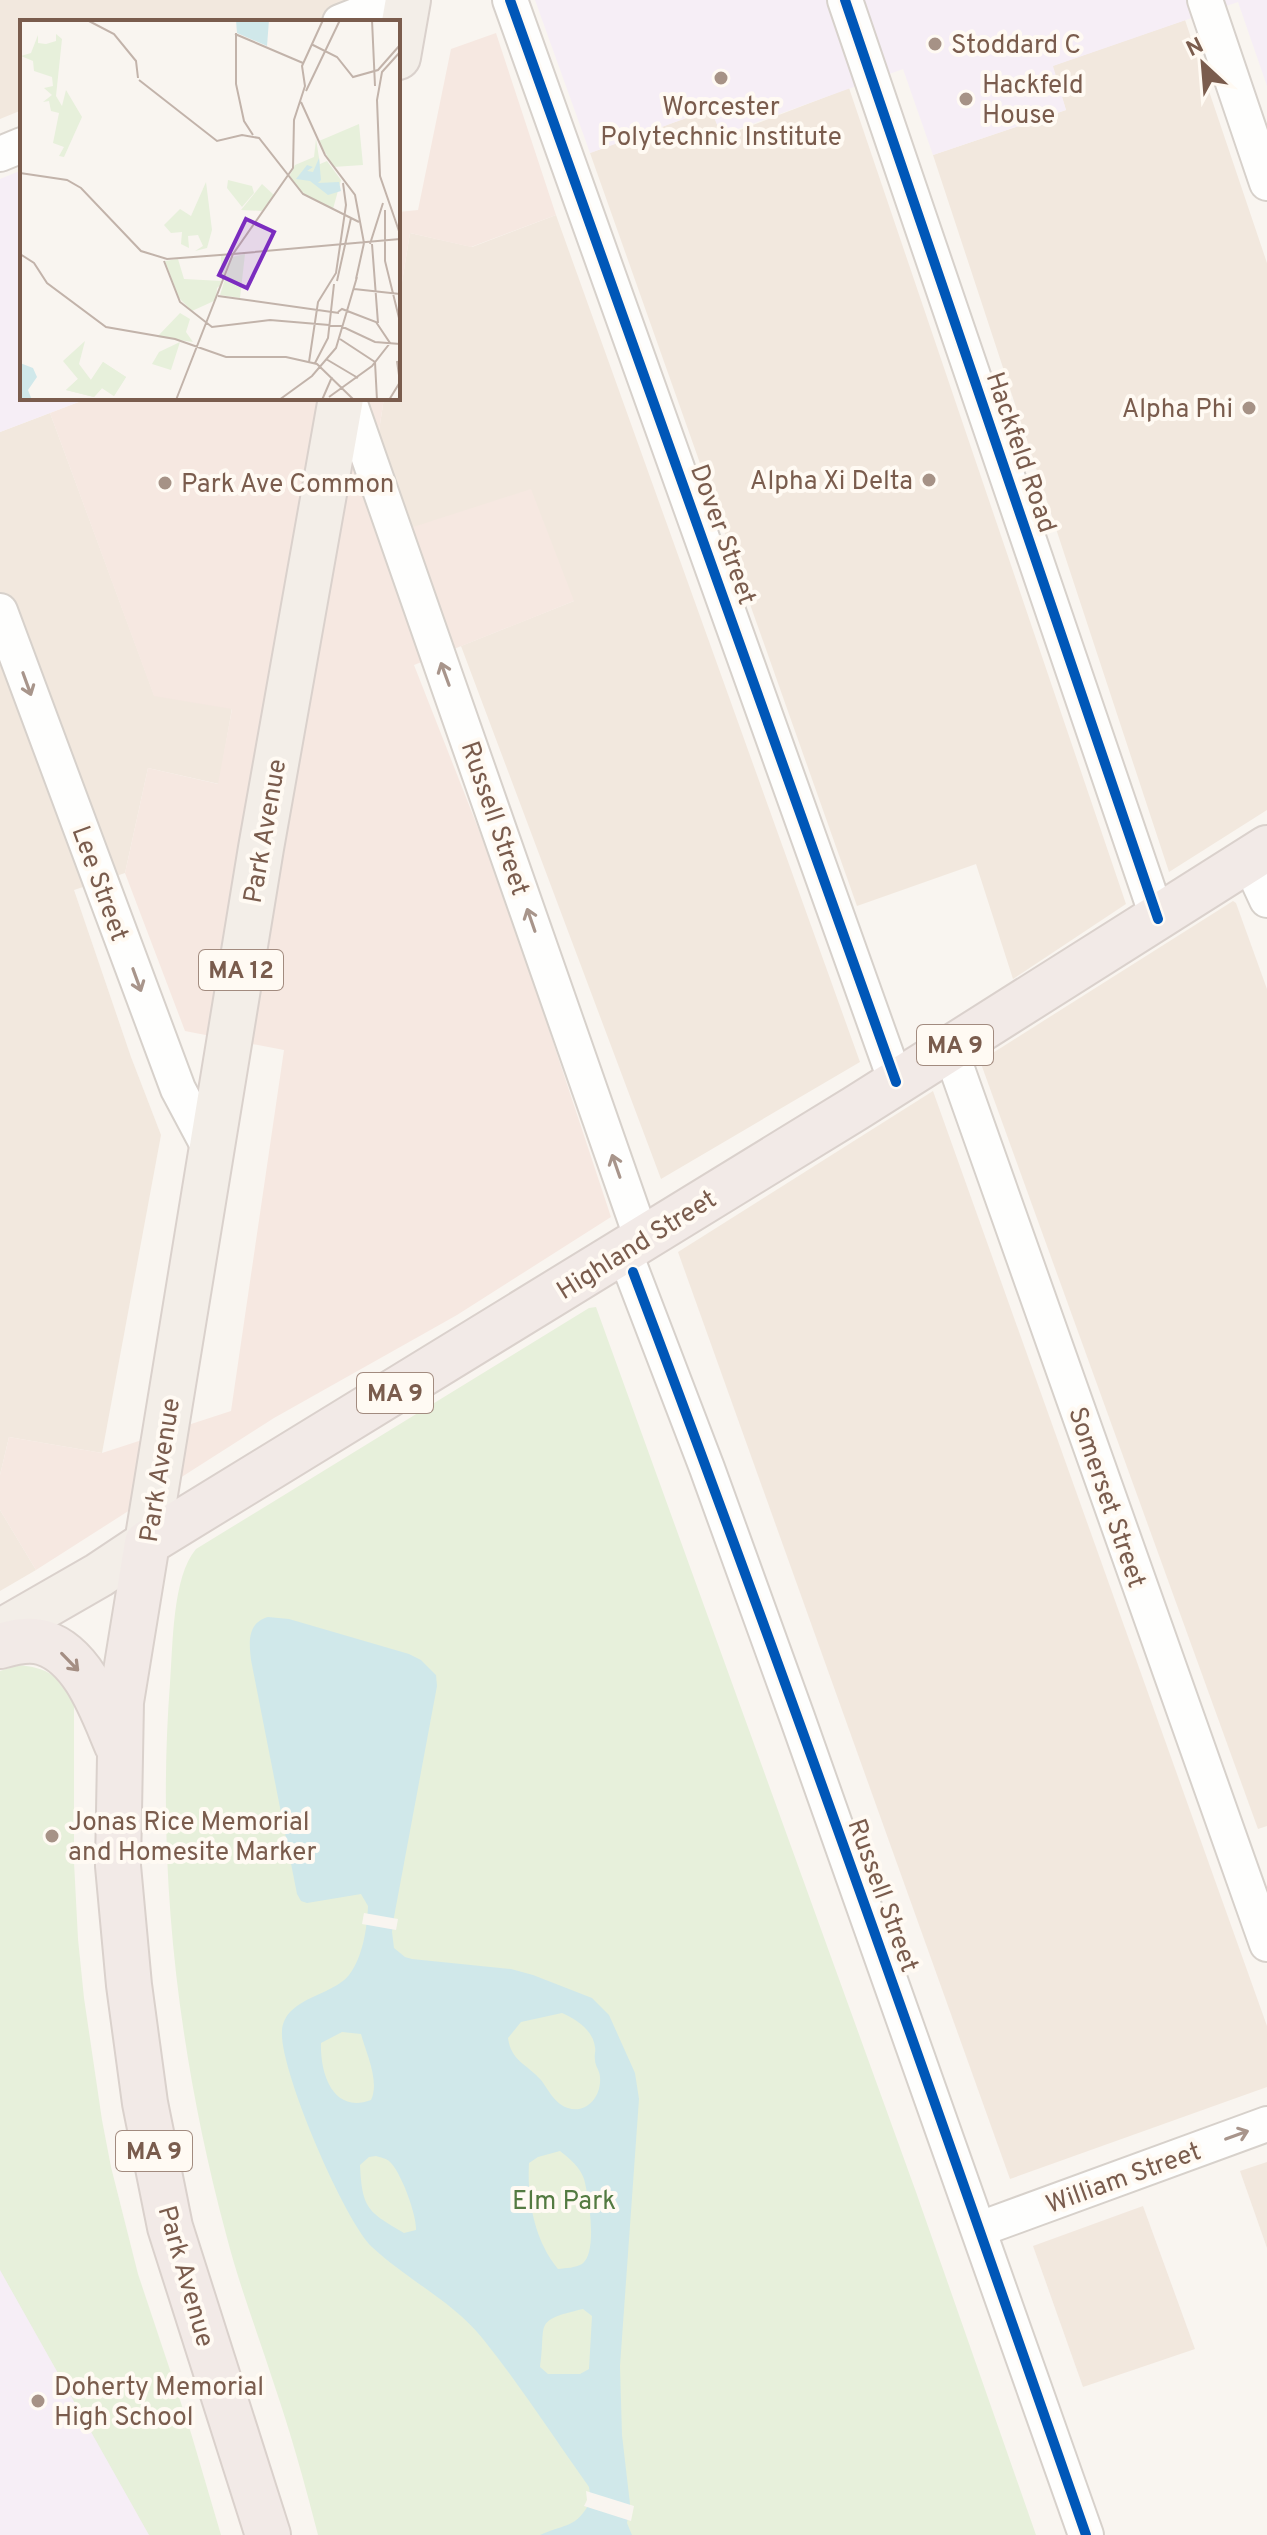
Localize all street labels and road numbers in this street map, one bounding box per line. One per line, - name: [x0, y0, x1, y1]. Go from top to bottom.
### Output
- street label: Hackfeld Road: [977, 368, 1063, 538]
- street label: Dover Street: [681, 460, 762, 610]
- street label: Russell Street: [452, 737, 535, 900]
- street label: Park Avenue: [238, 757, 295, 906]
- street label: Lee Street: [63, 822, 135, 946]
- road number: MA 12: [199, 950, 283, 990]
- road number: MA 9: [917, 1025, 993, 1065]
- street label: Highland Street: [551, 1184, 723, 1308]
- road number: MA 9: [357, 1373, 433, 1413]
- street label: Park Avenue: [134, 1396, 189, 1545]
- street label: Somerset Street: [1059, 1403, 1152, 1593]
- street label: Russell Street: [839, 1815, 925, 1977]
- road number: MA 9: [116, 2131, 192, 2171]
- street label: William Street: [1042, 2136, 1206, 2223]
- street label: Park Avenue: [149, 2202, 221, 2351]

